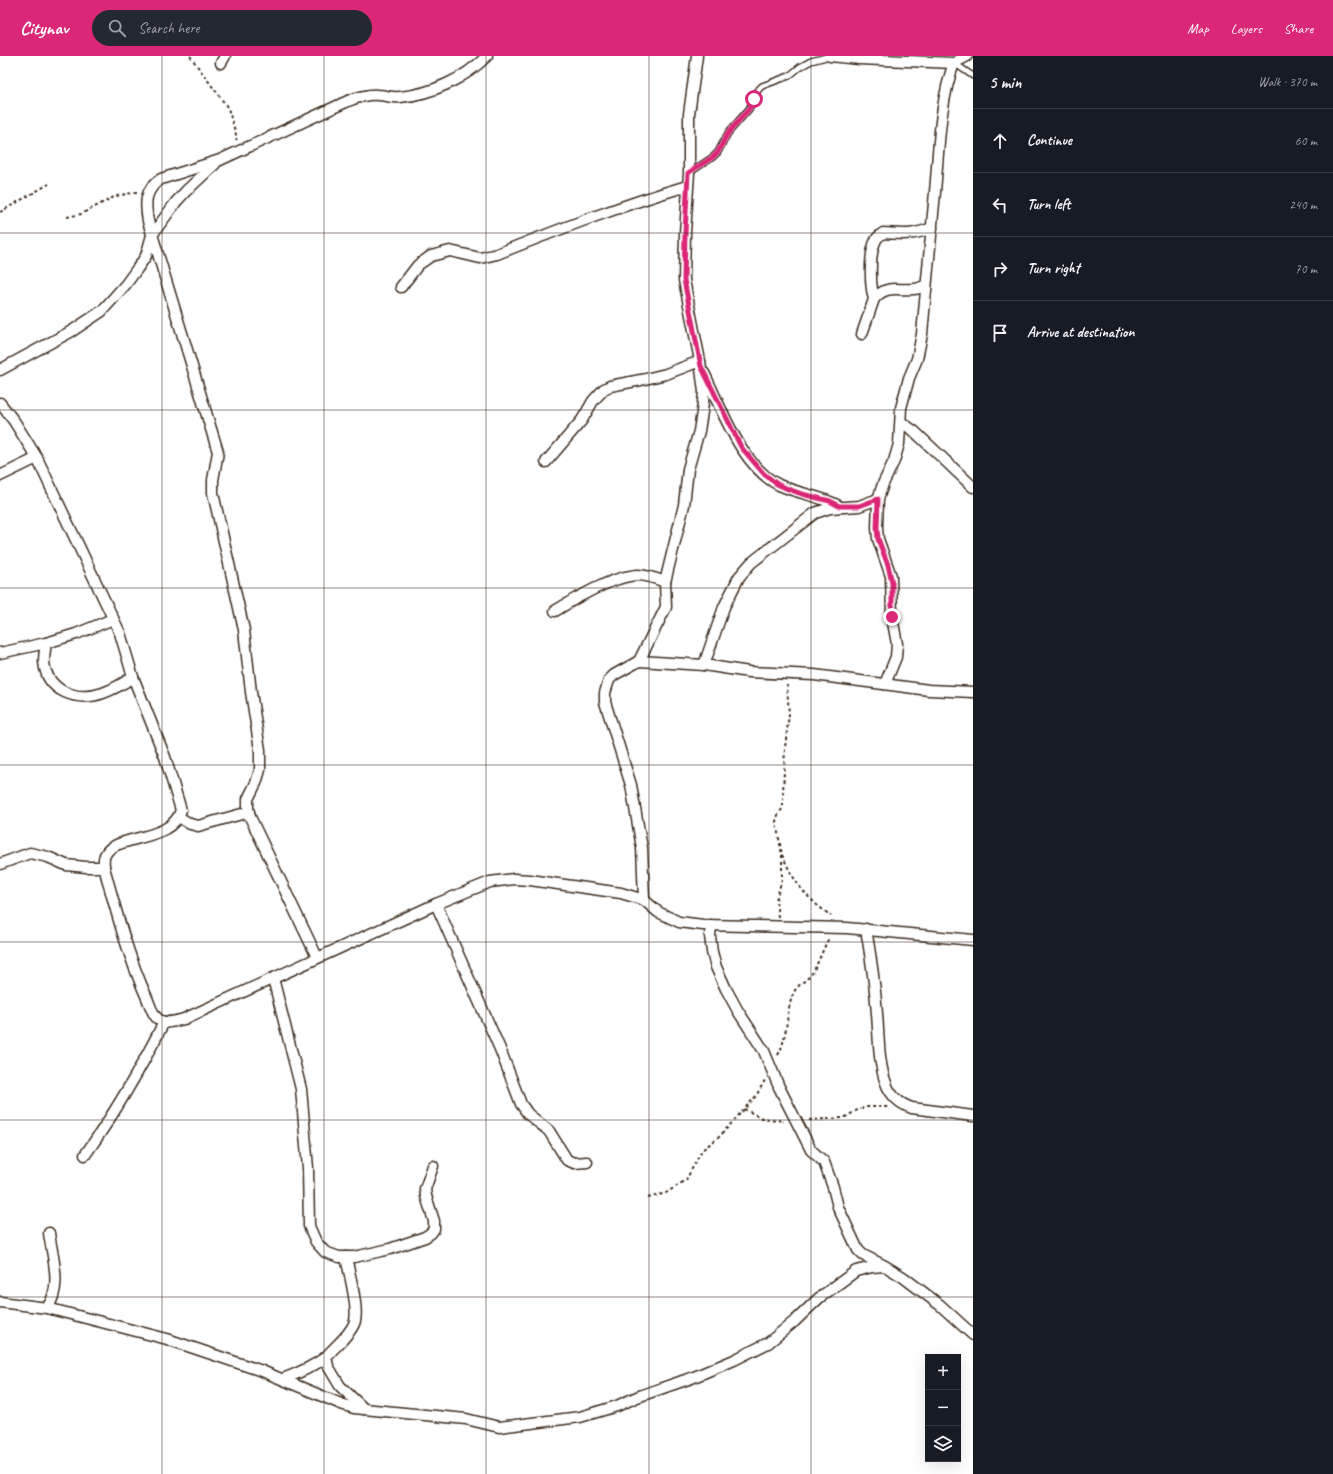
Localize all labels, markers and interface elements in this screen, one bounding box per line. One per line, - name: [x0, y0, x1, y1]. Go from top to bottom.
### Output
- search box: [92, 10, 372, 46]
- text: Citynav: [20, 16, 68, 40]
- icon: search: [106, 17, 128, 39]
- text: Search here: [138, 19, 199, 38]
- text: Map: [1187, 20, 1209, 37]
- text: Layers: [1231, 20, 1262, 37]
- text: Share: [1284, 20, 1313, 37]
- text: 5 min: [989, 72, 1021, 93]
- text: Walk · 370 m: [1258, 74, 1317, 90]
- route start: [745, 90, 763, 108]
- icon: ahead: [989, 130, 1011, 152]
- text: Continue: [1027, 131, 1072, 150]
- text: 60 m: [1295, 133, 1317, 149]
- icon: left: [989, 194, 1011, 216]
- text: Turn left: [1027, 195, 1070, 214]
- text: 240 m: [1289, 197, 1317, 213]
- icon: right: [989, 258, 1011, 280]
- text: Turn right: [1027, 259, 1080, 278]
- text: 70 m: [1295, 261, 1317, 277]
- icon: arrive: [989, 322, 1011, 344]
- text: Arrive at destination: [1027, 323, 1134, 342]
- route end: [883, 608, 901, 626]
- map controls: [925, 1354, 961, 1462]
- button: +: [925, 1354, 961, 1390]
- button: −: [925, 1390, 961, 1426]
- button: layers: [925, 1426, 961, 1462]

